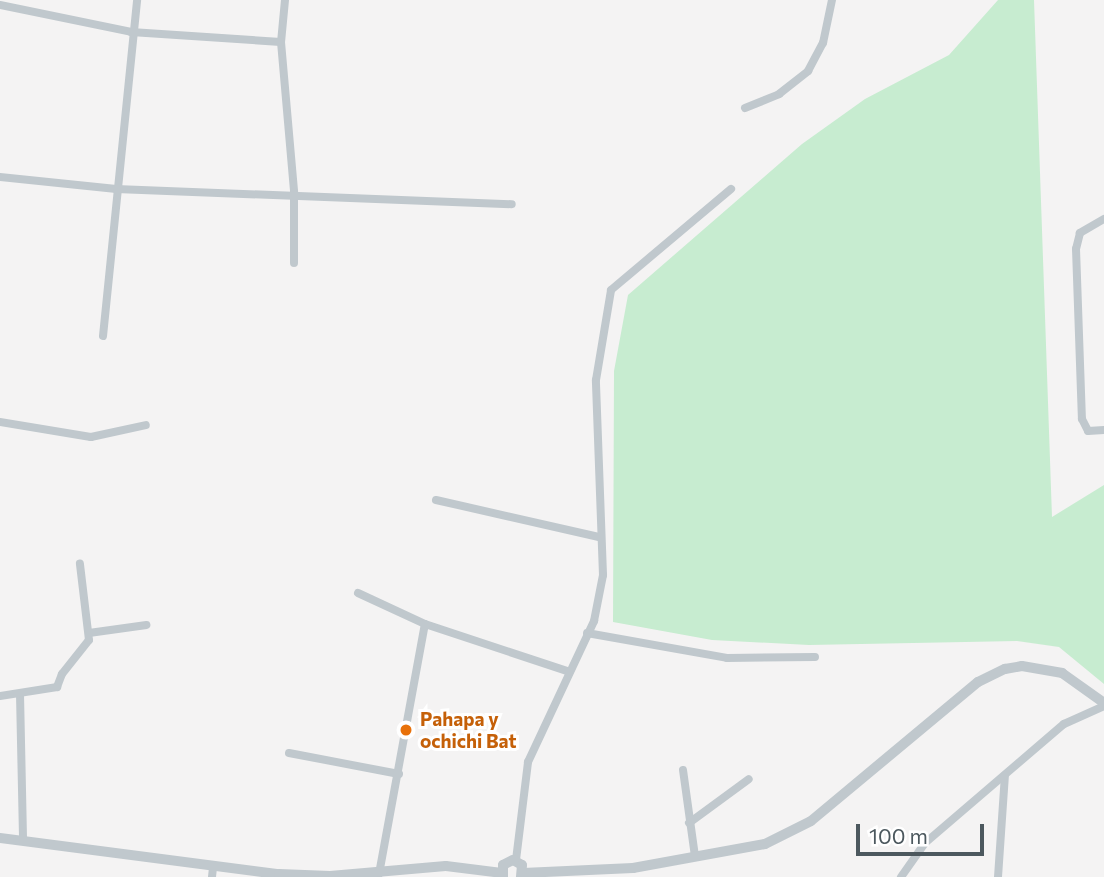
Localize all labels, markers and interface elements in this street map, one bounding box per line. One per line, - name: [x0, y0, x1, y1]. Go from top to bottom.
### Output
- place label: Pahapa y ochichi Bat: [420, 708, 517, 752]
- marker: Pahapa y ochichi Bat: [398, 722, 414, 738]
- scale bar: [859, 810, 987, 854]
- text: 100 m: [869, 823, 928, 848]

